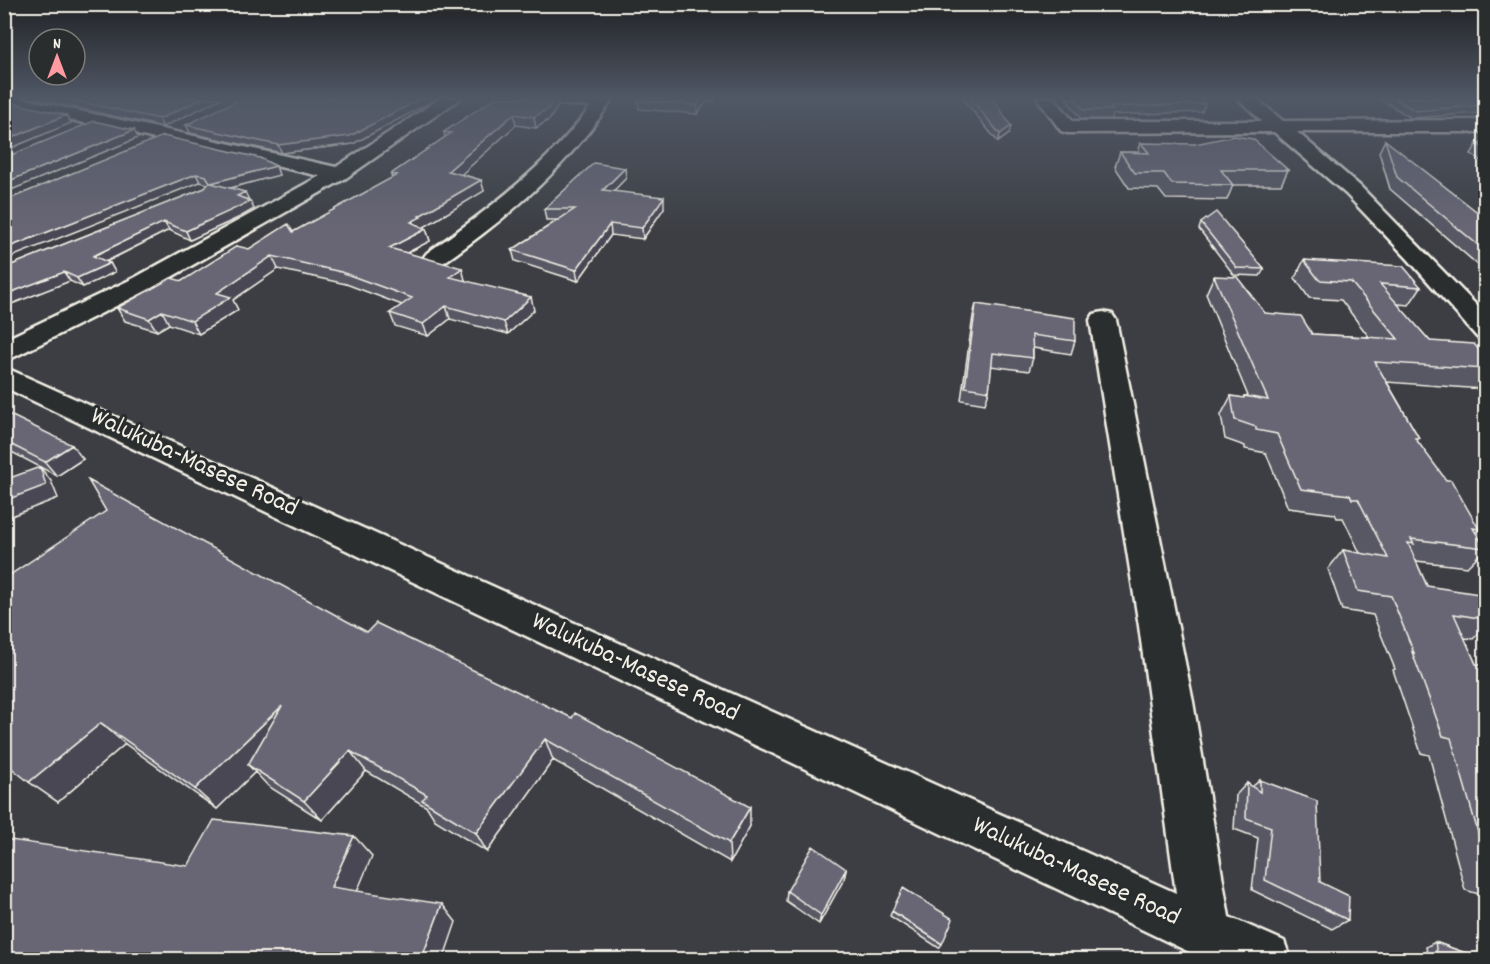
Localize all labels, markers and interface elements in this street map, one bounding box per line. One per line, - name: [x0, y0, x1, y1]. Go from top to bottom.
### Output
- north arrow: [27, 27, 87, 87]
- text: N: [53, 33, 61, 56]
- street label: Walukuba-Masese Road: [84, 399, 304, 527]
- street label: Walukuba-Masese Road: [525, 604, 745, 732]
- street label: Walukuba-Masese Road: [966, 808, 1186, 936]

